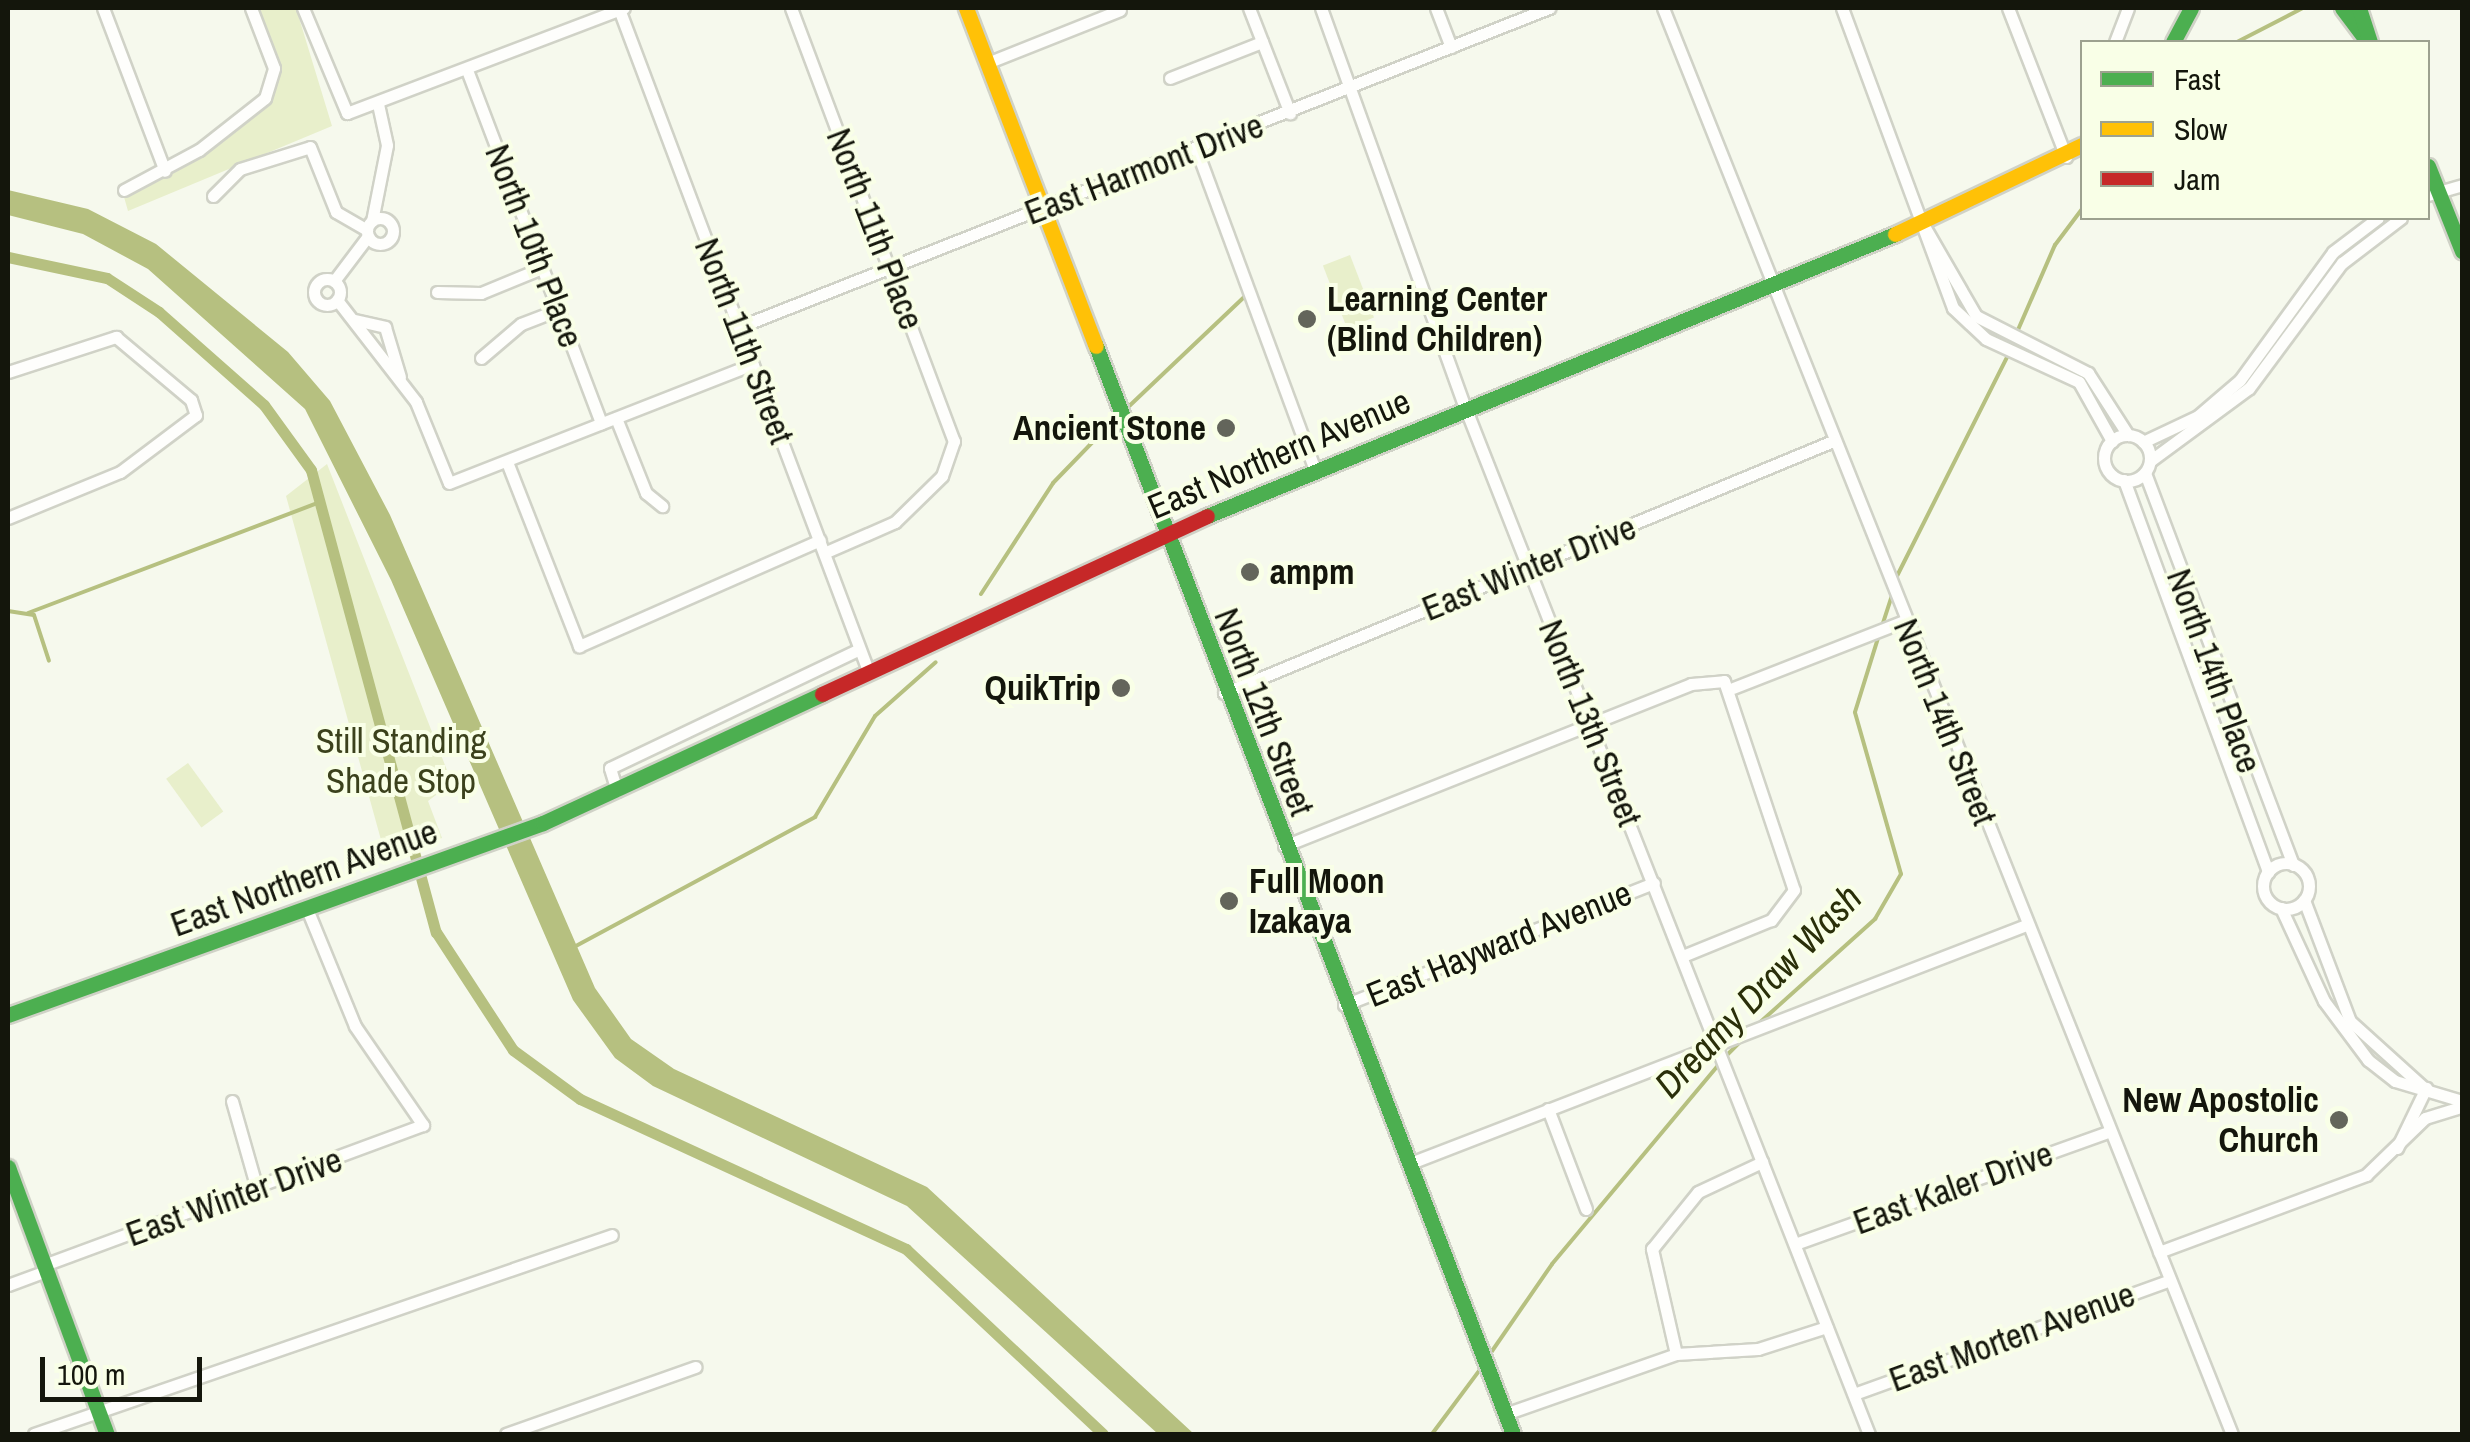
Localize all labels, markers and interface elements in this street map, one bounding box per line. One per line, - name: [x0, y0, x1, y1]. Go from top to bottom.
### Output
- legend: [2080, 40, 2430, 220]
- text: Fast: [2174, 59, 2221, 99]
- street label: East Harmont Drive: [1019, 104, 1269, 234]
- text: Slow: [2174, 109, 2227, 149]
- street label: North 11th Place: [817, 123, 933, 335]
- street label: North 10th Place: [476, 139, 592, 353]
- text: Jam: [2174, 159, 2220, 199]
- street label: North 11th Street: [686, 232, 802, 450]
- place label: Learning Center (Blind Children): [1327, 278, 1547, 360]
- marker: Learning Center (Blind Children): [1296, 308, 1318, 330]
- street label: East Northern Avenue: [1141, 380, 1417, 528]
- place label: Ancient Stone: [1013, 407, 1206, 449]
- marker: Ancient Stone: [1215, 417, 1237, 439]
- street label: East Winter Drive: [1416, 506, 1642, 630]
- place label: ampm: [1270, 551, 1355, 593]
- marker: ampm: [1239, 561, 1261, 583]
- street label: North 14th Place: [2158, 563, 2270, 779]
- street label: North 12th Street: [1205, 602, 1323, 822]
- street label: North 14th Street: [1885, 613, 2005, 831]
- street label: North 13th Street: [1530, 614, 1650, 832]
- place label: QuikTrip: [985, 667, 1101, 709]
- marker: QuikTrip: [1110, 677, 1132, 699]
- park label: Still Standing Shade Stop: [316, 720, 486, 802]
- street label: East Northern Avenue: [164, 810, 444, 946]
- place label: Full Moon Izakaya: [1249, 860, 1385, 942]
- street label: East Hayward Avenue: [1360, 871, 1638, 1017]
- water label: Dreamy Draw Wash: [1645, 875, 1871, 1107]
- marker: Full Moon Izakaya: [1218, 890, 1240, 912]
- place label: New Apostolic Church: [2121, 1079, 2319, 1161]
- marker: New Apostolic Church: [2328, 1109, 2350, 1131]
- street label: East Kaler Drive: [1848, 1133, 2058, 1243]
- street label: East Winter Drive: [120, 1139, 348, 1255]
- street label: East Morten Avenue: [1883, 1273, 2141, 1401]
- scale bar: [45, 1337, 208, 1399]
- text: 100 m: [57, 1354, 125, 1394]

